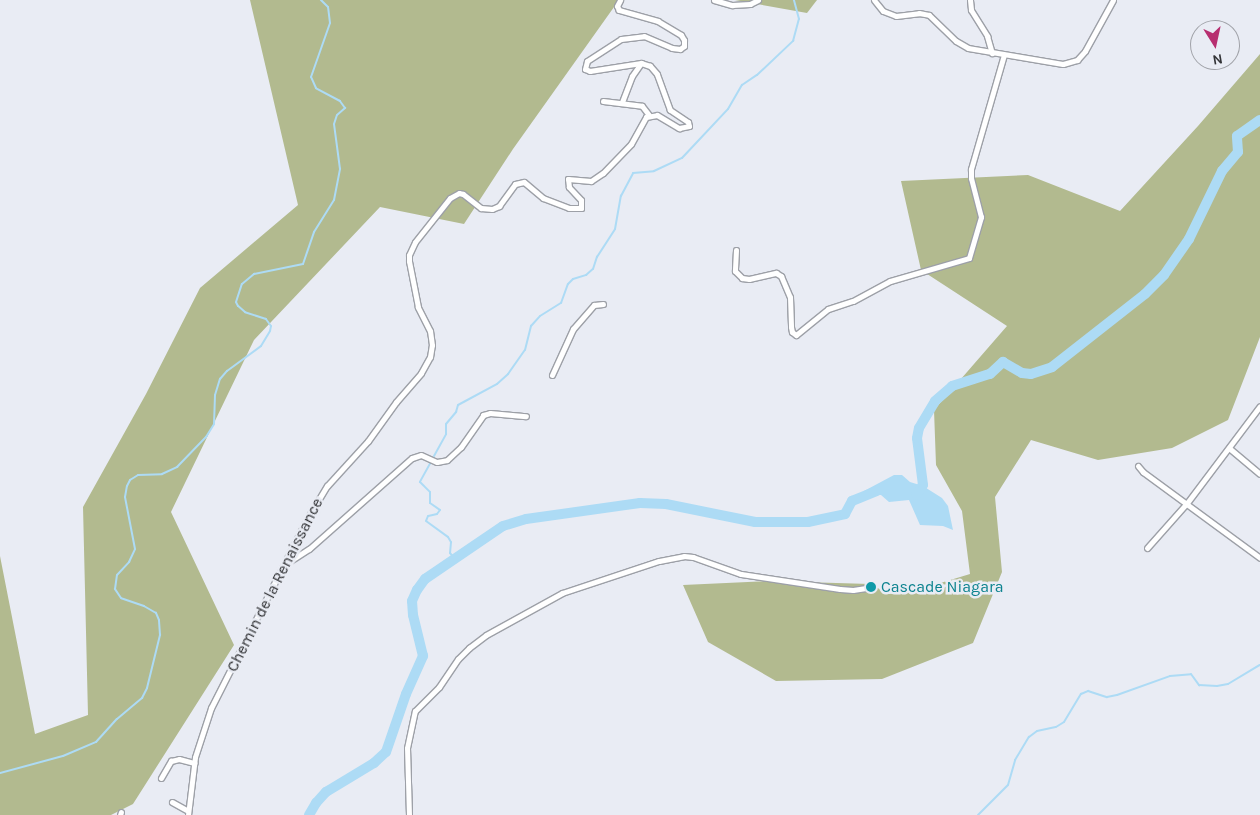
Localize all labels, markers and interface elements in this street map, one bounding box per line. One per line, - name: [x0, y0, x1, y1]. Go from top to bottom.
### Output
- north arrow: [1190, 20, 1240, 70]
- text: N: [1211, 50, 1224, 69]
- street label: Chemin de la Renaissance: [223, 495, 327, 675]
- place label: Cascade Niagara: [881, 577, 1004, 597]
- marker: Cascade Niagara: [865, 581, 877, 593]

